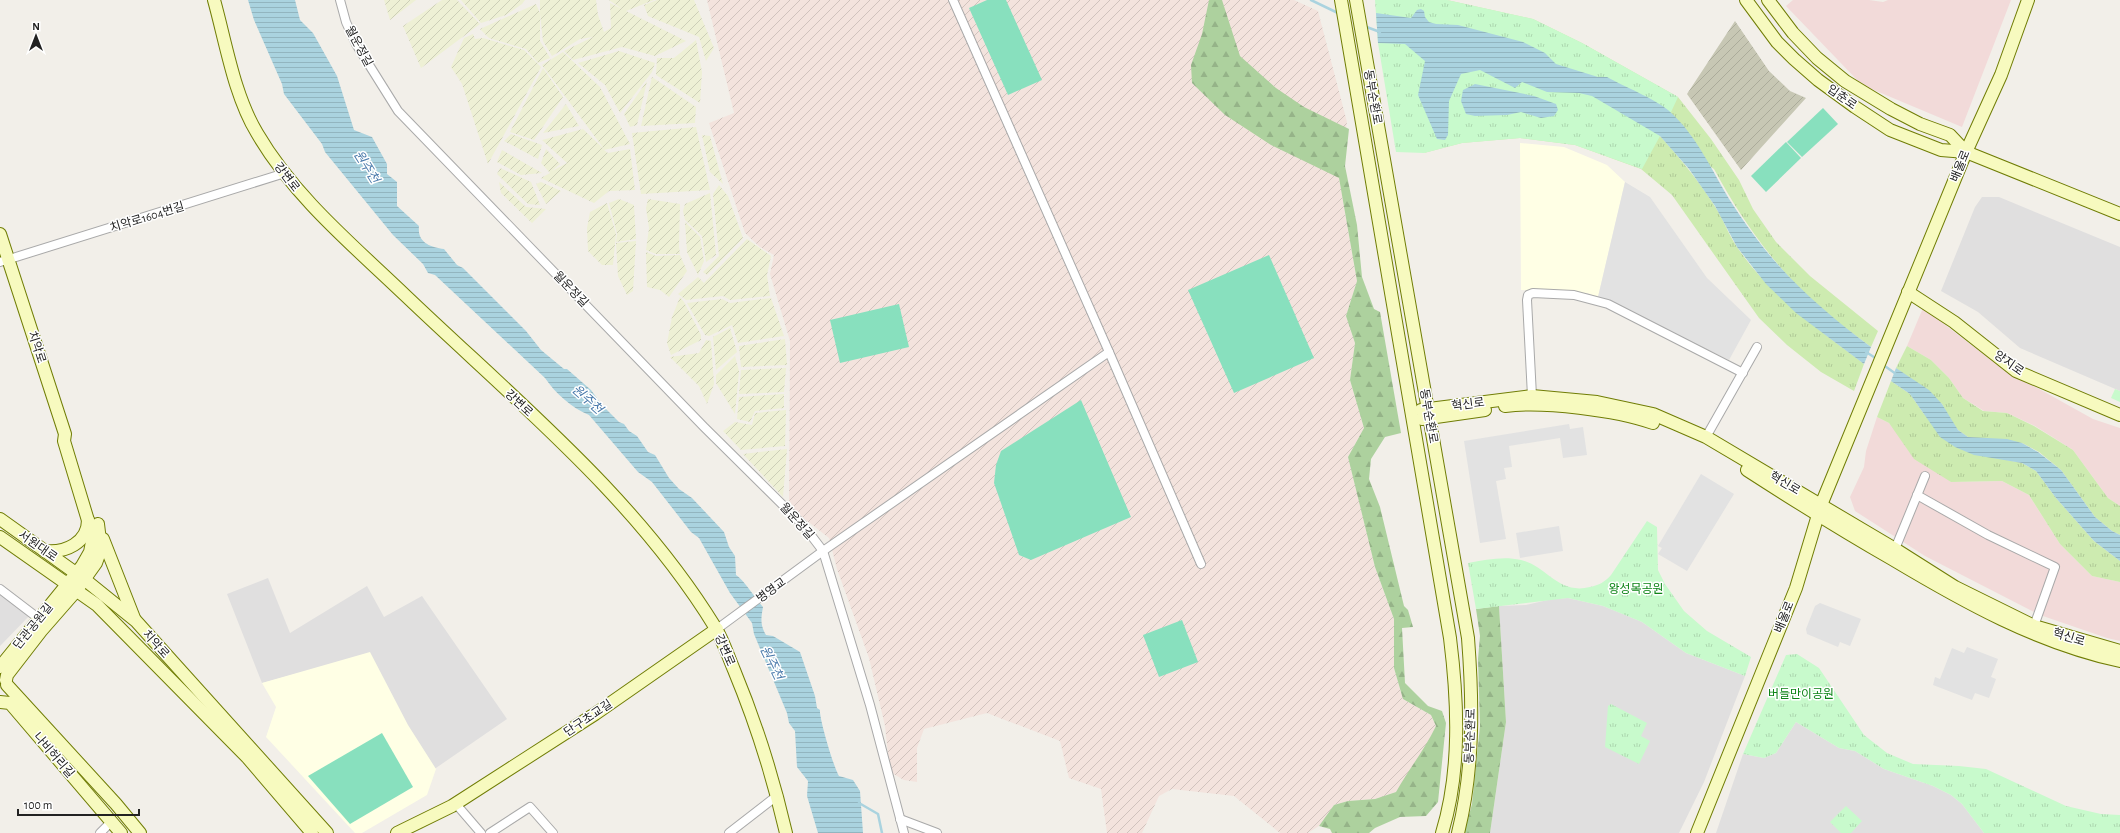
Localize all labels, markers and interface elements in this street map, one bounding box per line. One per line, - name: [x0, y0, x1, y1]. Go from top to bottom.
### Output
- north arrow: [16, 16, 56, 56]
- text: N: [32, 21, 40, 32]
- street label: 월운정길: [343, 24, 375, 68]
- street label: 동부순환로: [1362, 69, 1385, 125]
- street label: 입춘로: [1825, 83, 1859, 111]
- water label: 원주천: [351, 148, 382, 187]
- street label: 배울로: [1948, 148, 1972, 184]
- street label: 강변로: [272, 160, 302, 194]
- street label: 치악로1604번길: [108, 200, 186, 234]
- street label: 월운정길: [551, 269, 591, 309]
- street label: 치악로: [26, 329, 48, 365]
- street label: 양지로: [1992, 349, 2026, 377]
- water label: 원주천: [569, 382, 606, 418]
- street label: 강변로: [503, 387, 535, 419]
- street label: 동부순환로: [1418, 388, 1441, 444]
- street label: 혁신로: [1451, 396, 1485, 412]
- street label: 혁신로: [1768, 469, 1802, 497]
- street label: 월운정길: [778, 501, 816, 541]
- street label: 서원대로: [16, 528, 60, 564]
- street label: 병영교: [754, 575, 788, 605]
- park label: 왕성목공원: [1608, 583, 1664, 595]
- street label: 배울로: [1772, 599, 1796, 635]
- street label: 단관공원길: [11, 601, 55, 651]
- street label: 혁신로: [2051, 626, 2087, 648]
- street label: 치악로: [140, 628, 172, 660]
- street label: 강변로: [713, 632, 737, 668]
- water label: 원주천: [757, 644, 786, 683]
- park label: 버들만이공원: [1768, 688, 1834, 700]
- street label: 단구초교길: [562, 698, 614, 738]
- street label: 동부순환로: [1462, 708, 1477, 764]
- street label: 나비허리길: [31, 730, 77, 780]
- scale bar: [18, 791, 139, 817]
- text: 100 m: [24, 799, 52, 811]

